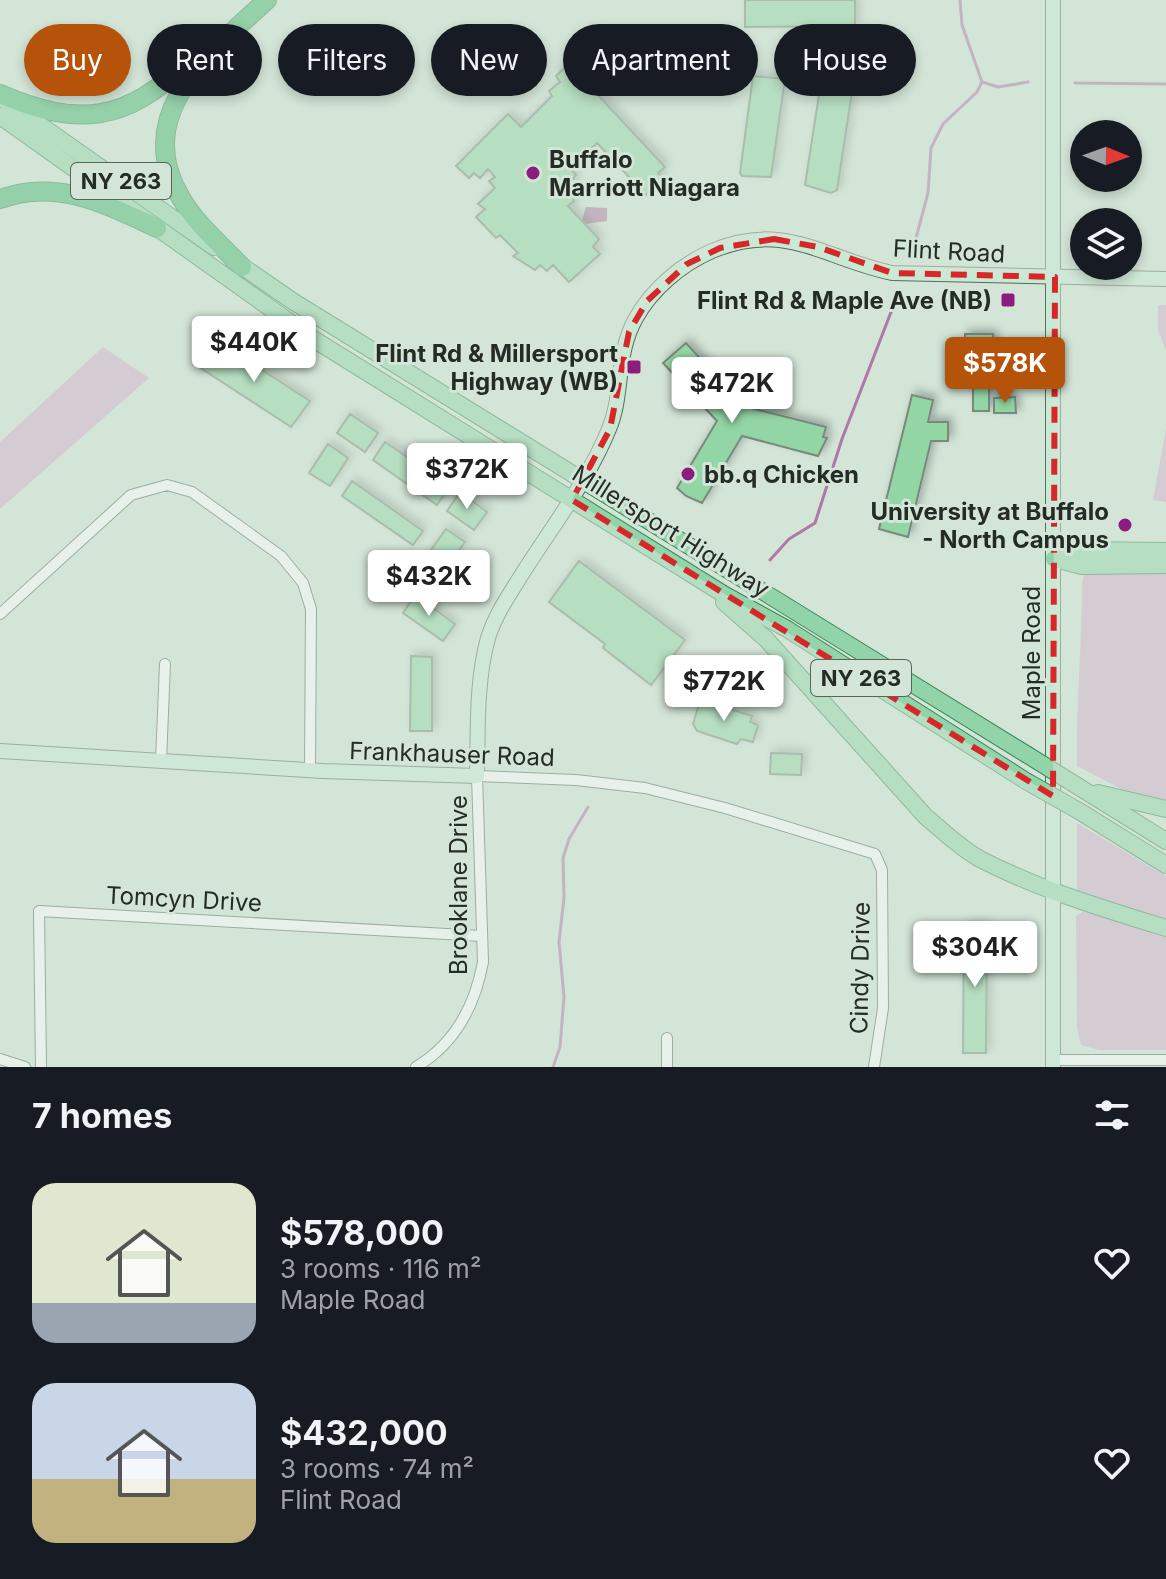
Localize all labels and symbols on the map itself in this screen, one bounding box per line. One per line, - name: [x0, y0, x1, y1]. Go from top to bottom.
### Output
- north arrow: [1070, 120, 1142, 192]
- place label: Buffalo Marriott Niagara: [549, 145, 740, 202]
- road number: NY 263: [71, 163, 171, 199]
- marker: Buffalo Marriott Niagara: [524, 164, 542, 182]
- street label: Flint Road: [892, 234, 1006, 268]
- place label: Flint Rd & Maple Ave (NB): [697, 286, 992, 315]
- marker: Flint Rd & Maple Ave (NB): [999, 291, 1017, 309]
- pin: $440K: [198, 316, 310, 384]
- pin: $578K: [949, 337, 1061, 405]
- place label: Flint Rd & Millersport Highway (WB): [375, 339, 618, 396]
- pin: $472K: [676, 357, 788, 425]
- marker: Flint Rd & Millersport Highway (WB): [625, 358, 643, 376]
- pin: $372K: [411, 443, 523, 511]
- street label: Millersport Highway: [567, 459, 775, 603]
- place label: bb.q Chicken: [704, 460, 859, 489]
- marker: bb.q Chicken: [679, 465, 697, 483]
- place label: University at Buffalo - North Campus: [871, 497, 1109, 554]
- marker: University at Buffalo - North Campus: [1116, 516, 1134, 534]
- pin: $432K: [373, 550, 485, 618]
- street label: Maple Road: [1017, 586, 1046, 720]
- pin: $772K: [668, 655, 780, 723]
- road number: NY 263: [811, 660, 911, 696]
- street label: Frankhauser Road: [349, 736, 555, 772]
- street label: Brooklane Drive: [444, 795, 473, 975]
- street label: Tomcyn Drive: [105, 880, 263, 918]
- street label: Cindy Drive: [844, 902, 876, 1034]
- pin: $304K: [919, 921, 1031, 989]

